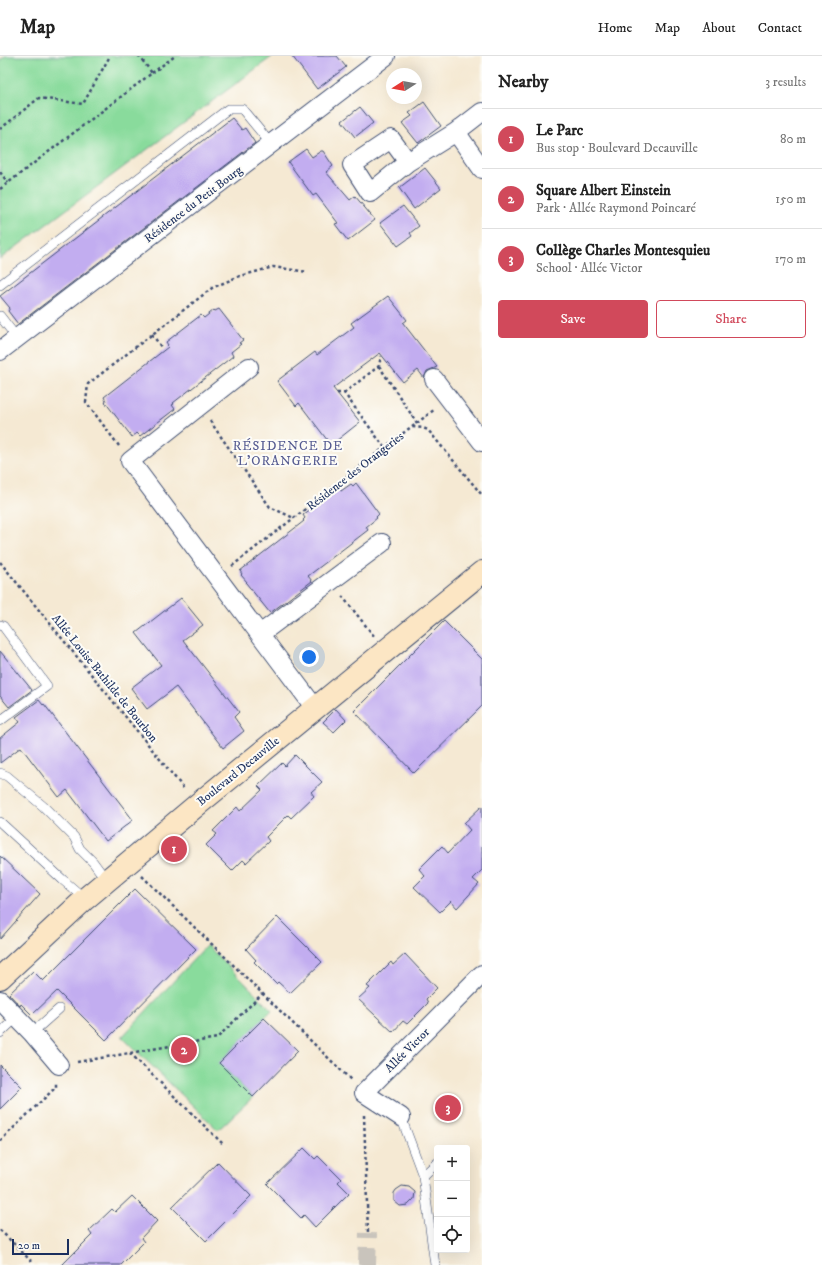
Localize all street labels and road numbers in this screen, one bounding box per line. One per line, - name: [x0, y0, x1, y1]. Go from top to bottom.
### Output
- street label: Résidence du Petit Bourg: [141, 163, 245, 246]
- street label: Résidence des Orangeries: [304, 429, 407, 514]
- street label: Allée Louise Bathilde de Bourbon: [48, 611, 161, 746]
- street label: Boulevard Decauville: [194, 734, 283, 809]
- street label: Allée Victor: [382, 1024, 433, 1076]

